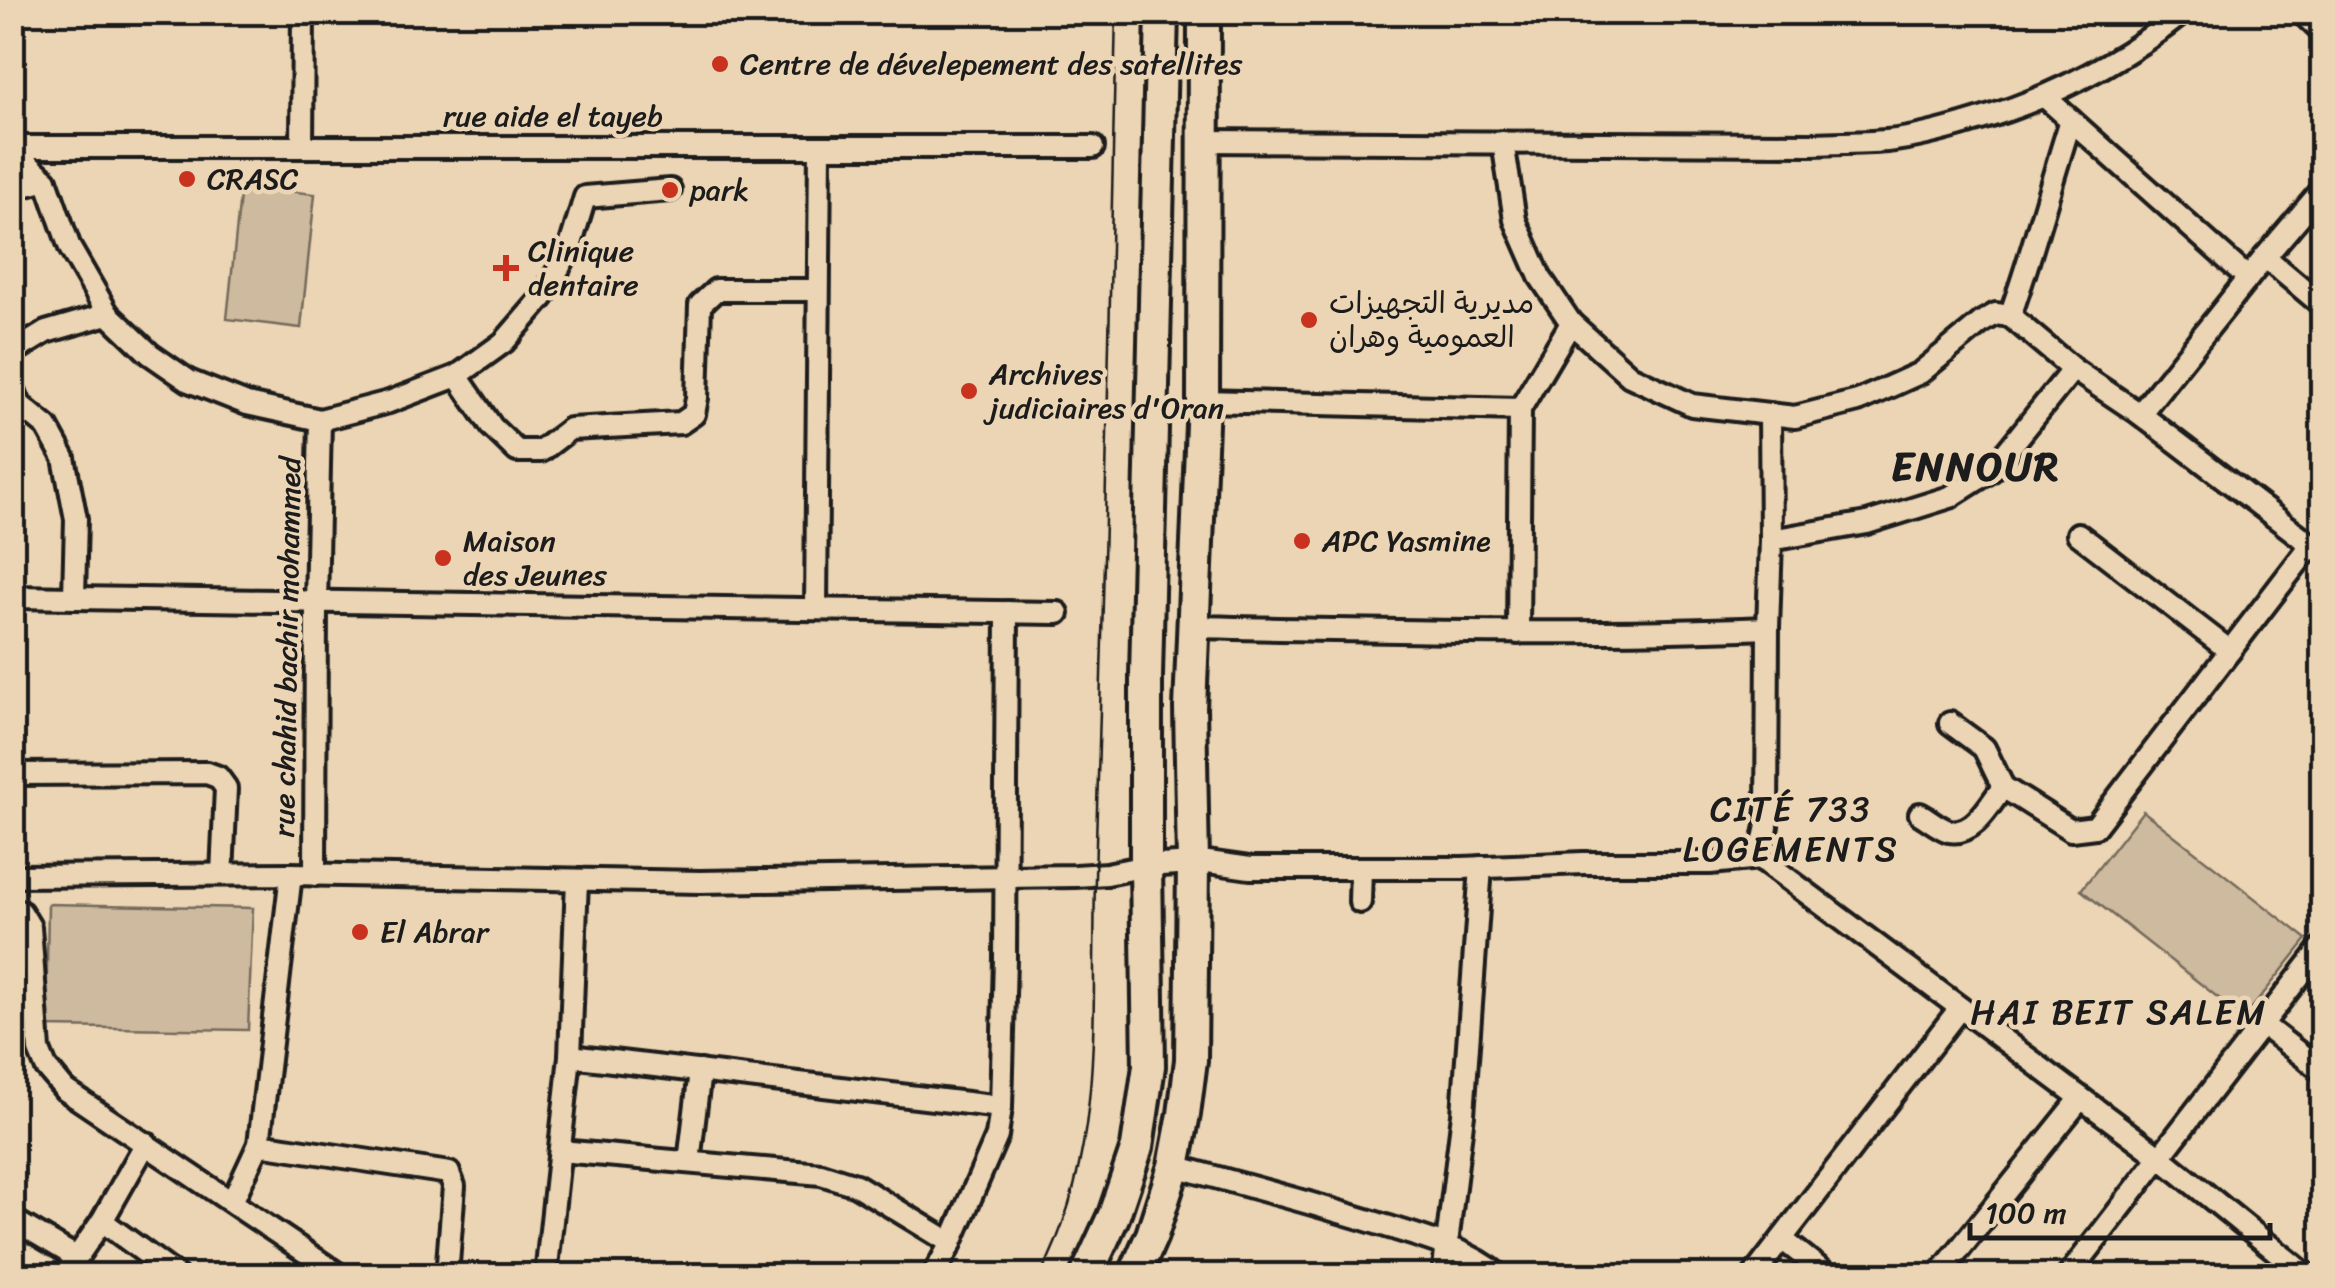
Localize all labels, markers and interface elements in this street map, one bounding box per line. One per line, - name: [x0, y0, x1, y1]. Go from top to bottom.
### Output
- place label: Centre de dévelepement des satellites: [740, 37, 1243, 91]
- marker: Centre de dévelepement des satellites: [709, 53, 731, 75]
- street label: rue aide el tayeb: [443, 89, 663, 143]
- place label: CRASC: [207, 152, 299, 206]
- place label: park: [688, 163, 749, 217]
- marker: CRASC: [176, 168, 198, 190]
- marker: park: [659, 179, 681, 201]
- place label: Clinique dentaire: [528, 224, 639, 312]
- marker: Clinique dentaire: [493, 255, 519, 281]
- place label: مديرية التجهيزات العمومية وهران: [1329, 276, 1534, 364]
- marker: مديرية التجهيزات العمومية وهران: [1298, 309, 1320, 331]
- place label: Archives judiciaires d'Oran: [983, 347, 1224, 435]
- marker: Archives judiciaires d'Oran: [958, 380, 980, 402]
- district label: ENNOUR: [1891, 431, 2061, 502]
- street label: rue chahid bachir mohammed: [257, 454, 317, 838]
- place label: Maison des Jeunes: [463, 514, 607, 602]
- place label: APC Yasmine: [1321, 514, 1491, 568]
- marker: APC Yasmine: [1291, 530, 1313, 552]
- marker: Maison des Jeunes: [432, 547, 454, 569]
- district label: CITÉ 733 LOGEMENTS: [1683, 778, 1899, 880]
- place label: El Abrar: [380, 905, 490, 959]
- marker: El Abrar: [349, 921, 371, 943]
- district label: HAI BEIT SALEM: [1971, 981, 2267, 1043]
- scale bar: [1970, 1178, 2270, 1240]
- text: 100 m: [1985, 1186, 2067, 1240]

